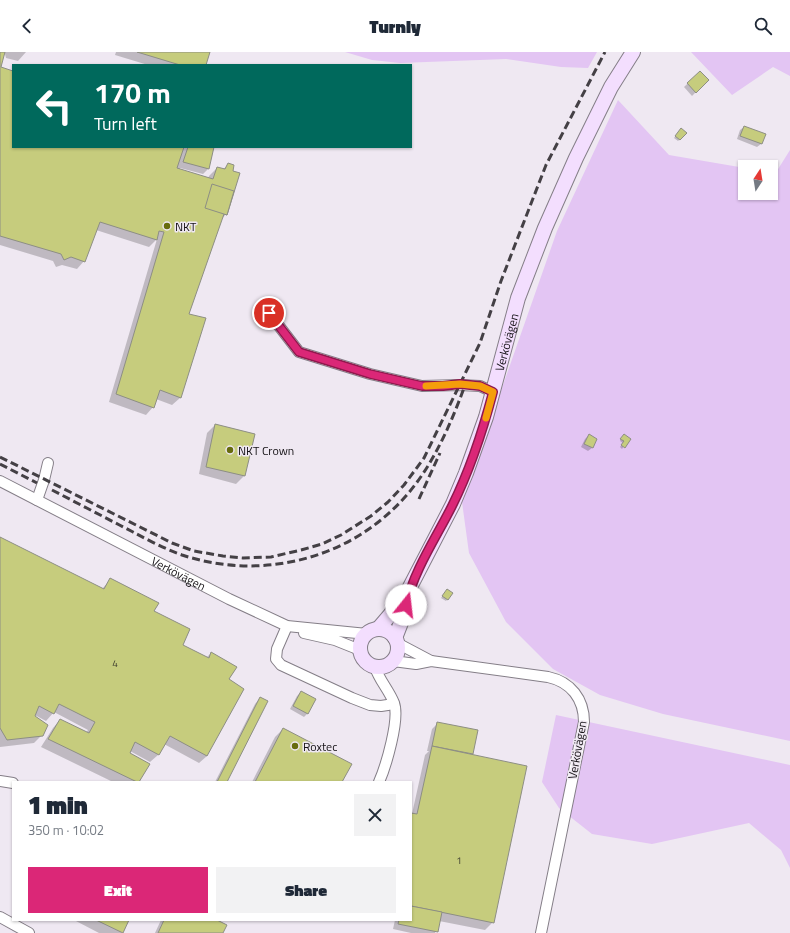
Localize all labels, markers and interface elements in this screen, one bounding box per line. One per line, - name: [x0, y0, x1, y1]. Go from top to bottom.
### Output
- text: Turnly: [369, 13, 421, 40]
- icon: back: [16, 15, 38, 37]
- icon: search: [752, 15, 774, 37]
- text: 170 m: [94, 71, 171, 114]
- icon: left: [28, 80, 80, 132]
- text: Turn left: [94, 110, 157, 137]
- north arrow: [738, 160, 778, 200]
- map controls: [738, 160, 778, 200]
- place label: NKT: [175, 217, 197, 236]
- marker: NKT: [162, 221, 172, 231]
- pin: [252, 296, 286, 330]
- icon: arrive: [258, 302, 280, 324]
- street label: Verkövägen: [489, 311, 523, 373]
- place label: NKT Crown: [238, 441, 294, 460]
- marker: NKT Crown: [225, 445, 235, 455]
- street label: Verkövägen: [148, 551, 209, 595]
- position arrow: [385, 584, 427, 626]
- house number: 4: [112, 656, 118, 671]
- street label: Verkövägen: [563, 719, 591, 781]
- place label: Roxtec: [303, 737, 337, 756]
- marker: Roxtec: [290, 741, 300, 751]
- text: 1 min: [28, 787, 88, 823]
- button: close: [354, 794, 396, 836]
- text: 350 m · 10:02: [28, 820, 104, 840]
- house number: 1: [456, 853, 462, 868]
- button: Exit: [28, 867, 208, 913]
- button: Share: [216, 867, 396, 913]

